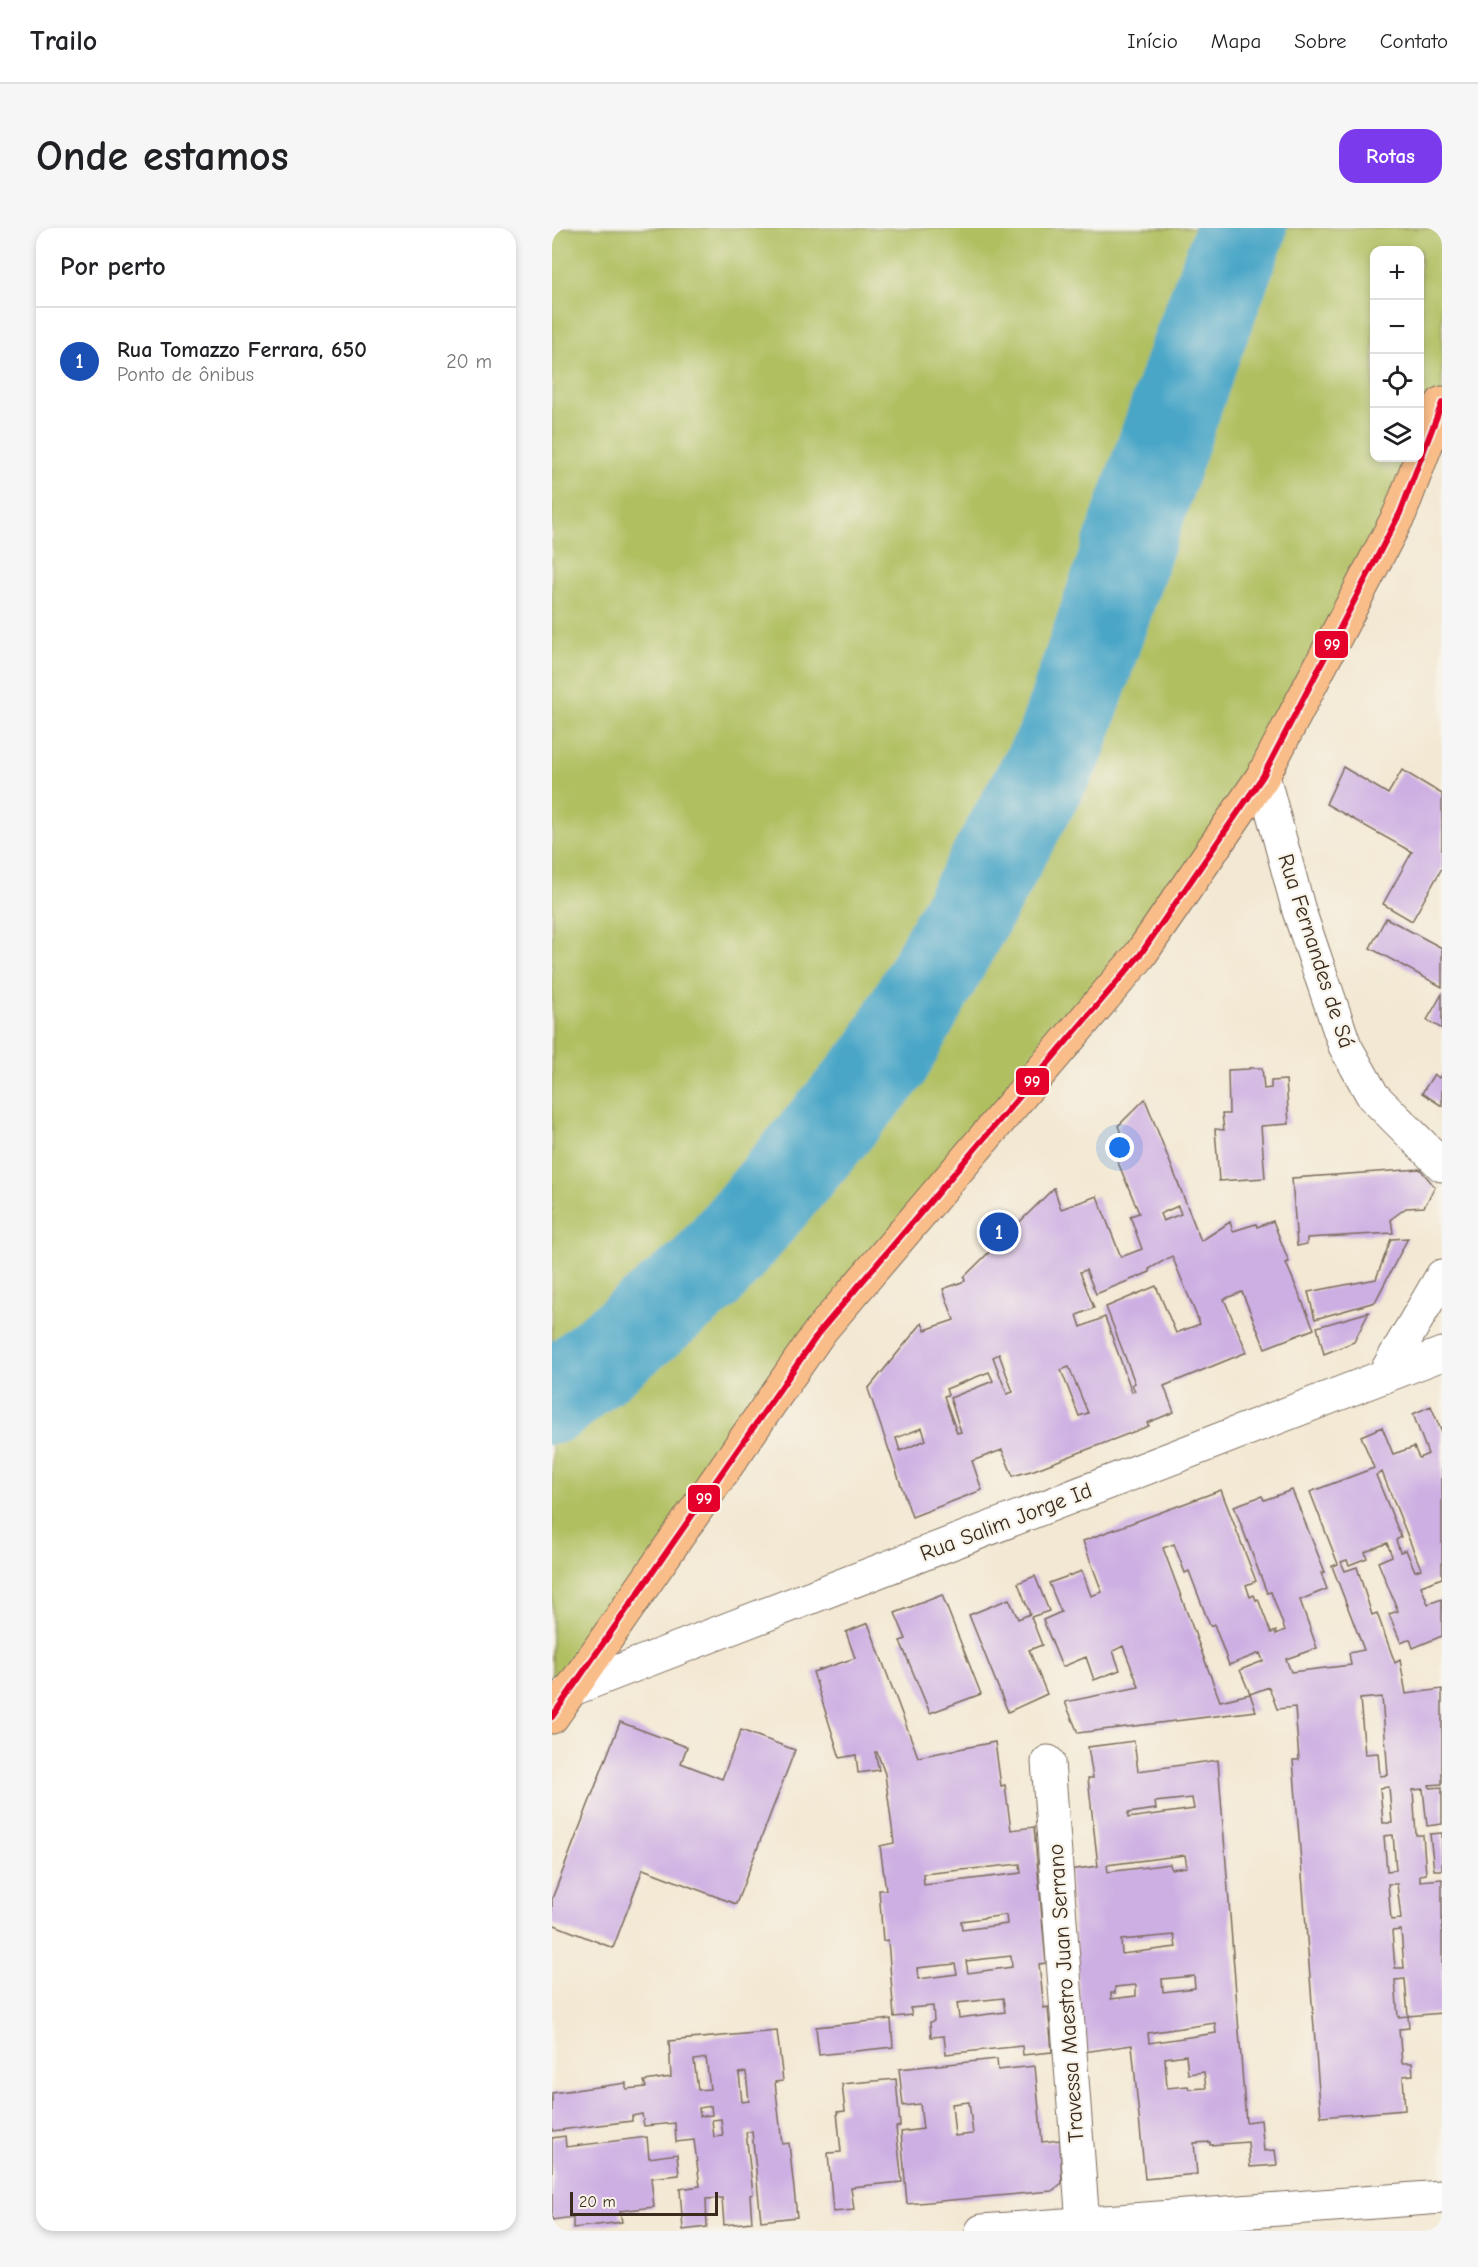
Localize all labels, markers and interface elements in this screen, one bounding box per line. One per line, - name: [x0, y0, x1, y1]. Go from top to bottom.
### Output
- text: Trailo: [30, 25, 97, 57]
- text: Início: [1127, 29, 1178, 53]
- text: Mapa: [1211, 29, 1261, 53]
- text: Sobre: [1294, 29, 1347, 53]
- text: Contato: [1380, 29, 1448, 53]
- button: Rotas: [1339, 129, 1442, 183]
- text: Onde estamos: [36, 132, 289, 181]
- map controls: [1370, 246, 1424, 462]
- button: +: [1370, 246, 1424, 300]
- text: Por perto: [60, 252, 166, 282]
- button: −: [1370, 300, 1424, 354]
- text: Rua Tomazzo Ferrara, 650: [117, 337, 367, 363]
- text: 1: [76, 350, 83, 373]
- text: 20 m: [446, 350, 492, 373]
- button: locate: [1370, 354, 1424, 408]
- text: Ponto de ônibus: [117, 363, 254, 386]
- button: layers: [1370, 408, 1424, 462]
- line badge: 99: [1314, 630, 1349, 659]
- text: 99: [1324, 636, 1340, 654]
- street label: Rua Fernandes de Sá: [1272, 851, 1360, 1051]
- line badge: 99: [1015, 1067, 1050, 1096]
- text: 99: [1024, 1073, 1040, 1091]
- your location: [1105, 1133, 1134, 1162]
- pin: 1: [980, 1210, 1018, 1254]
- street label: Rua Salim Jorge Id: [916, 1477, 1096, 1567]
- line badge: 99: [687, 1484, 721, 1513]
- text: 99: [696, 1490, 712, 1508]
- street label: Travessa Maestro Juan Serrano: [1043, 1843, 1089, 2143]
- scale bar: [570, 2189, 718, 2216]
- text: 20 m: [579, 2193, 616, 2211]

